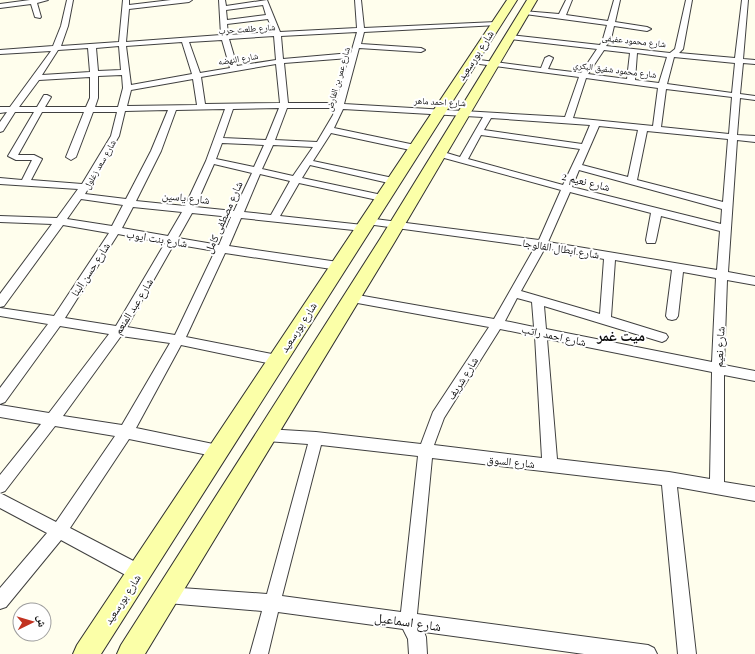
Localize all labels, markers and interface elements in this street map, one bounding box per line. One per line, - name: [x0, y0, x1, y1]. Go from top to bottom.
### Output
- street label: شارع طلعت حرب: [218, 20, 276, 37]
- street label: شارع بورسعيد: [453, 27, 497, 83]
- street label: شارع محمود عفيفى: [601, 31, 667, 50]
- street label: شارع عمر بن الفارض: [322, 45, 353, 113]
- street label: شارع النهضه: [217, 49, 259, 68]
- street label: شارع محمود شفيق البكري: [572, 58, 658, 82]
- street label: شارع احمد ماهر: [413, 94, 466, 109]
- street label: شارع سعد زغلول: [80, 137, 119, 191]
- street label: شارع نعيم 2: [560, 168, 612, 195]
- street label: شارع مصطفى كامل: [200, 179, 246, 255]
- street label: شارع ياسين: [161, 187, 211, 207]
- street label: شارع بنت ايوب: [125, 226, 189, 250]
- street label: شارع ابطال الفالوجا: [522, 235, 600, 261]
- street label: شارع حسن البنا: [67, 239, 113, 299]
- street label: شارع عبد المنعم: [110, 275, 157, 337]
- street label: شارع بورسعيد: [276, 299, 320, 355]
- street label: شارع احمد راتب: [520, 321, 588, 349]
- district label: ميت غمر: [596, 325, 645, 345]
- street label: شارع نعيم: [710, 326, 729, 368]
- street label: شارع شريف: [443, 354, 481, 402]
- street label: شارع السوق: [486, 451, 536, 471]
- street label: شارع بورسعيد: [100, 571, 144, 627]
- north arrow: [12, 602, 52, 642]
- street label: شارع اسماعيل: [373, 608, 442, 636]
- text: ش: [33, 615, 50, 628]

